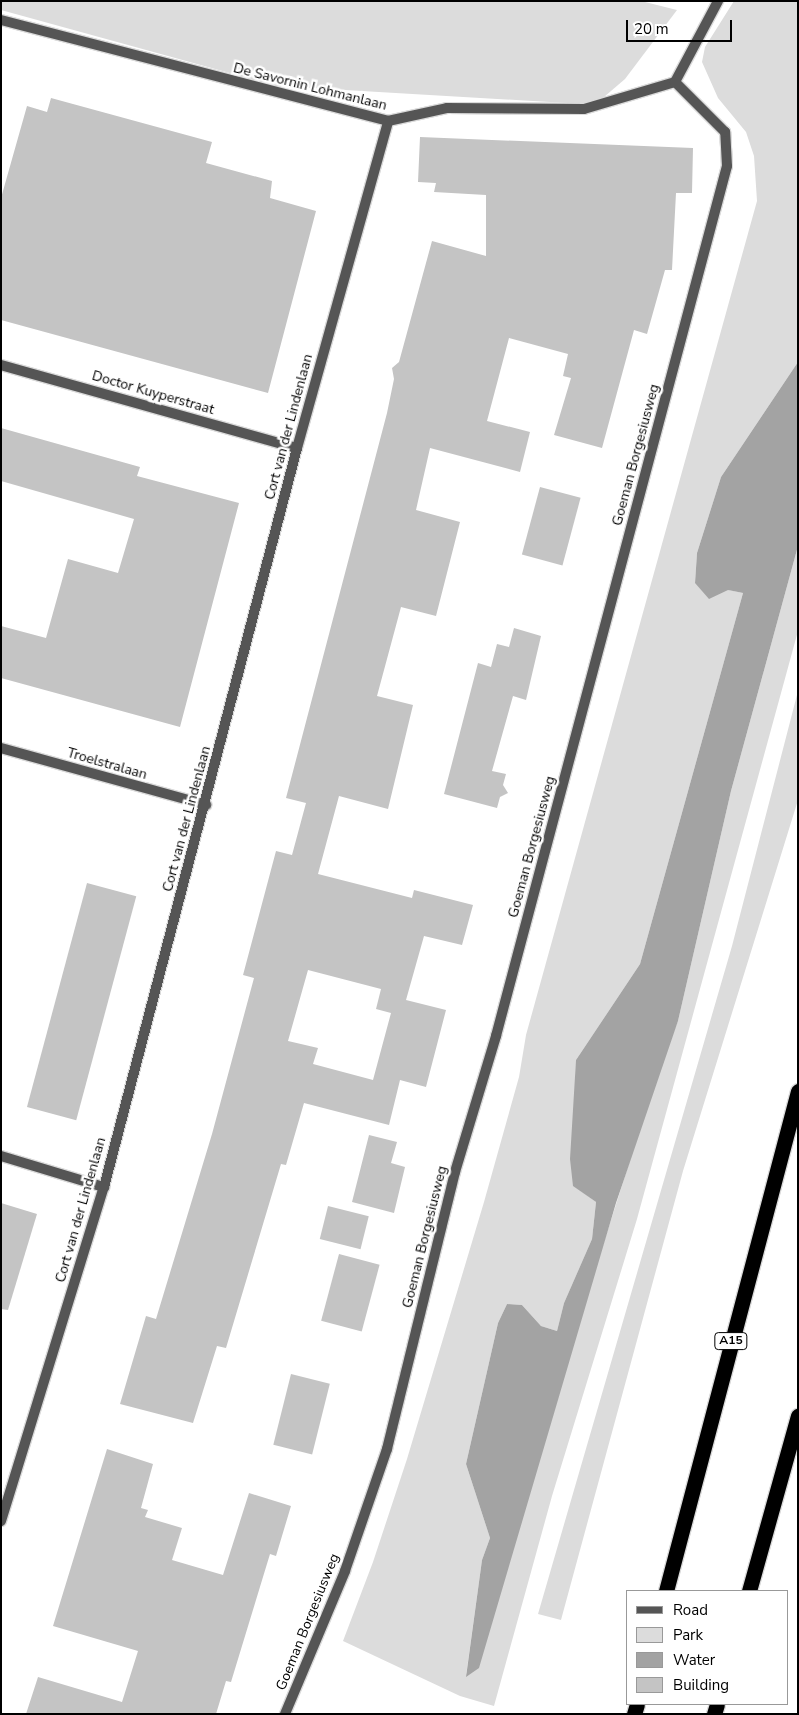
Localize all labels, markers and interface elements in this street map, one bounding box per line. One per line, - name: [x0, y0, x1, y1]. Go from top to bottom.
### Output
- scale bar: [629, 10, 735, 42]
- text: 20 m: [634, 19, 669, 39]
- street label: De Savornin Lohmanlaan: [232, 60, 388, 114]
- street label: Cort van der Lindenlaan: [261, 352, 317, 502]
- street label: Doctor Kuyperstraat: [90, 368, 216, 418]
- street label: Goeman Borgesiusweg: [609, 382, 663, 528]
- street label: Cort van der Lindenlaan: [159, 744, 215, 894]
- street label: Troelstralaan: [65, 745, 149, 783]
- street label: Goeman Borgesiusweg: [505, 774, 559, 920]
- street label: Cort van der Lindenlaan: [52, 1136, 110, 1284]
- street label: Goeman Borgesiusweg: [399, 1164, 451, 1310]
- road number: A15: [714, 1332, 748, 1350]
- street label: Goeman Borgesiusweg: [273, 1551, 343, 1693]
- legend: [626, 1590, 789, 1705]
- text: Road: [673, 1600, 708, 1620]
- text: Park: [673, 1625, 703, 1645]
- text: Water: [673, 1650, 715, 1670]
- text: Building: [673, 1675, 729, 1695]

